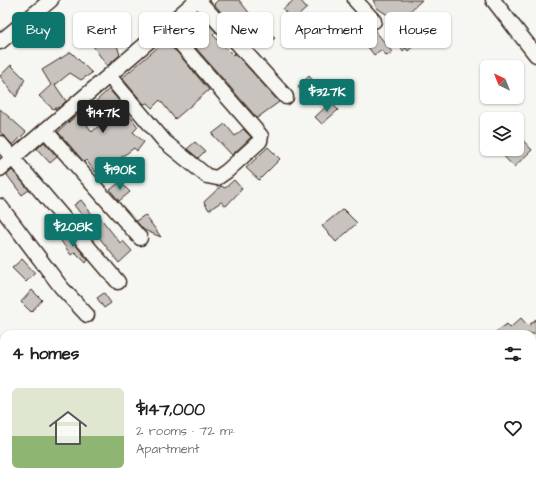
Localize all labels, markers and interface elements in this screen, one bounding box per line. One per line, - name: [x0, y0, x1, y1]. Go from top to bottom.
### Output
- chip: Buy: [12, 12, 65, 48]
- chip: Rent: [73, 12, 131, 48]
- chip: Filters: [139, 12, 209, 48]
- chip: New: [217, 12, 273, 48]
- chip: Apartment: [281, 12, 377, 48]
- chip: House: [385, 12, 451, 48]
- north arrow: [480, 60, 524, 104]
- map controls: [480, 60, 524, 156]
- pin: $327K: [299, 79, 355, 113]
- text: $327K: [308, 83, 346, 101]
- pin: $147K: [75, 100, 131, 134]
- text: $147K: [86, 104, 120, 122]
- button: layers: [480, 112, 524, 156]
- pin: $190K: [92, 157, 148, 191]
- text: $190K: [104, 161, 136, 179]
- pin: $208K: [45, 214, 101, 248]
- text: $208K: [53, 218, 93, 236]
- text: 4 homes: [12, 342, 79, 366]
- icon: filters: [502, 343, 524, 365]
- text: $147,000: [136, 398, 205, 422]
- icon: home: [44, 404, 92, 452]
- icon: heart: [502, 417, 524, 439]
- text: 2 rooms · 72 m²: [136, 422, 235, 440]
- text: Apartment: [136, 440, 200, 458]

